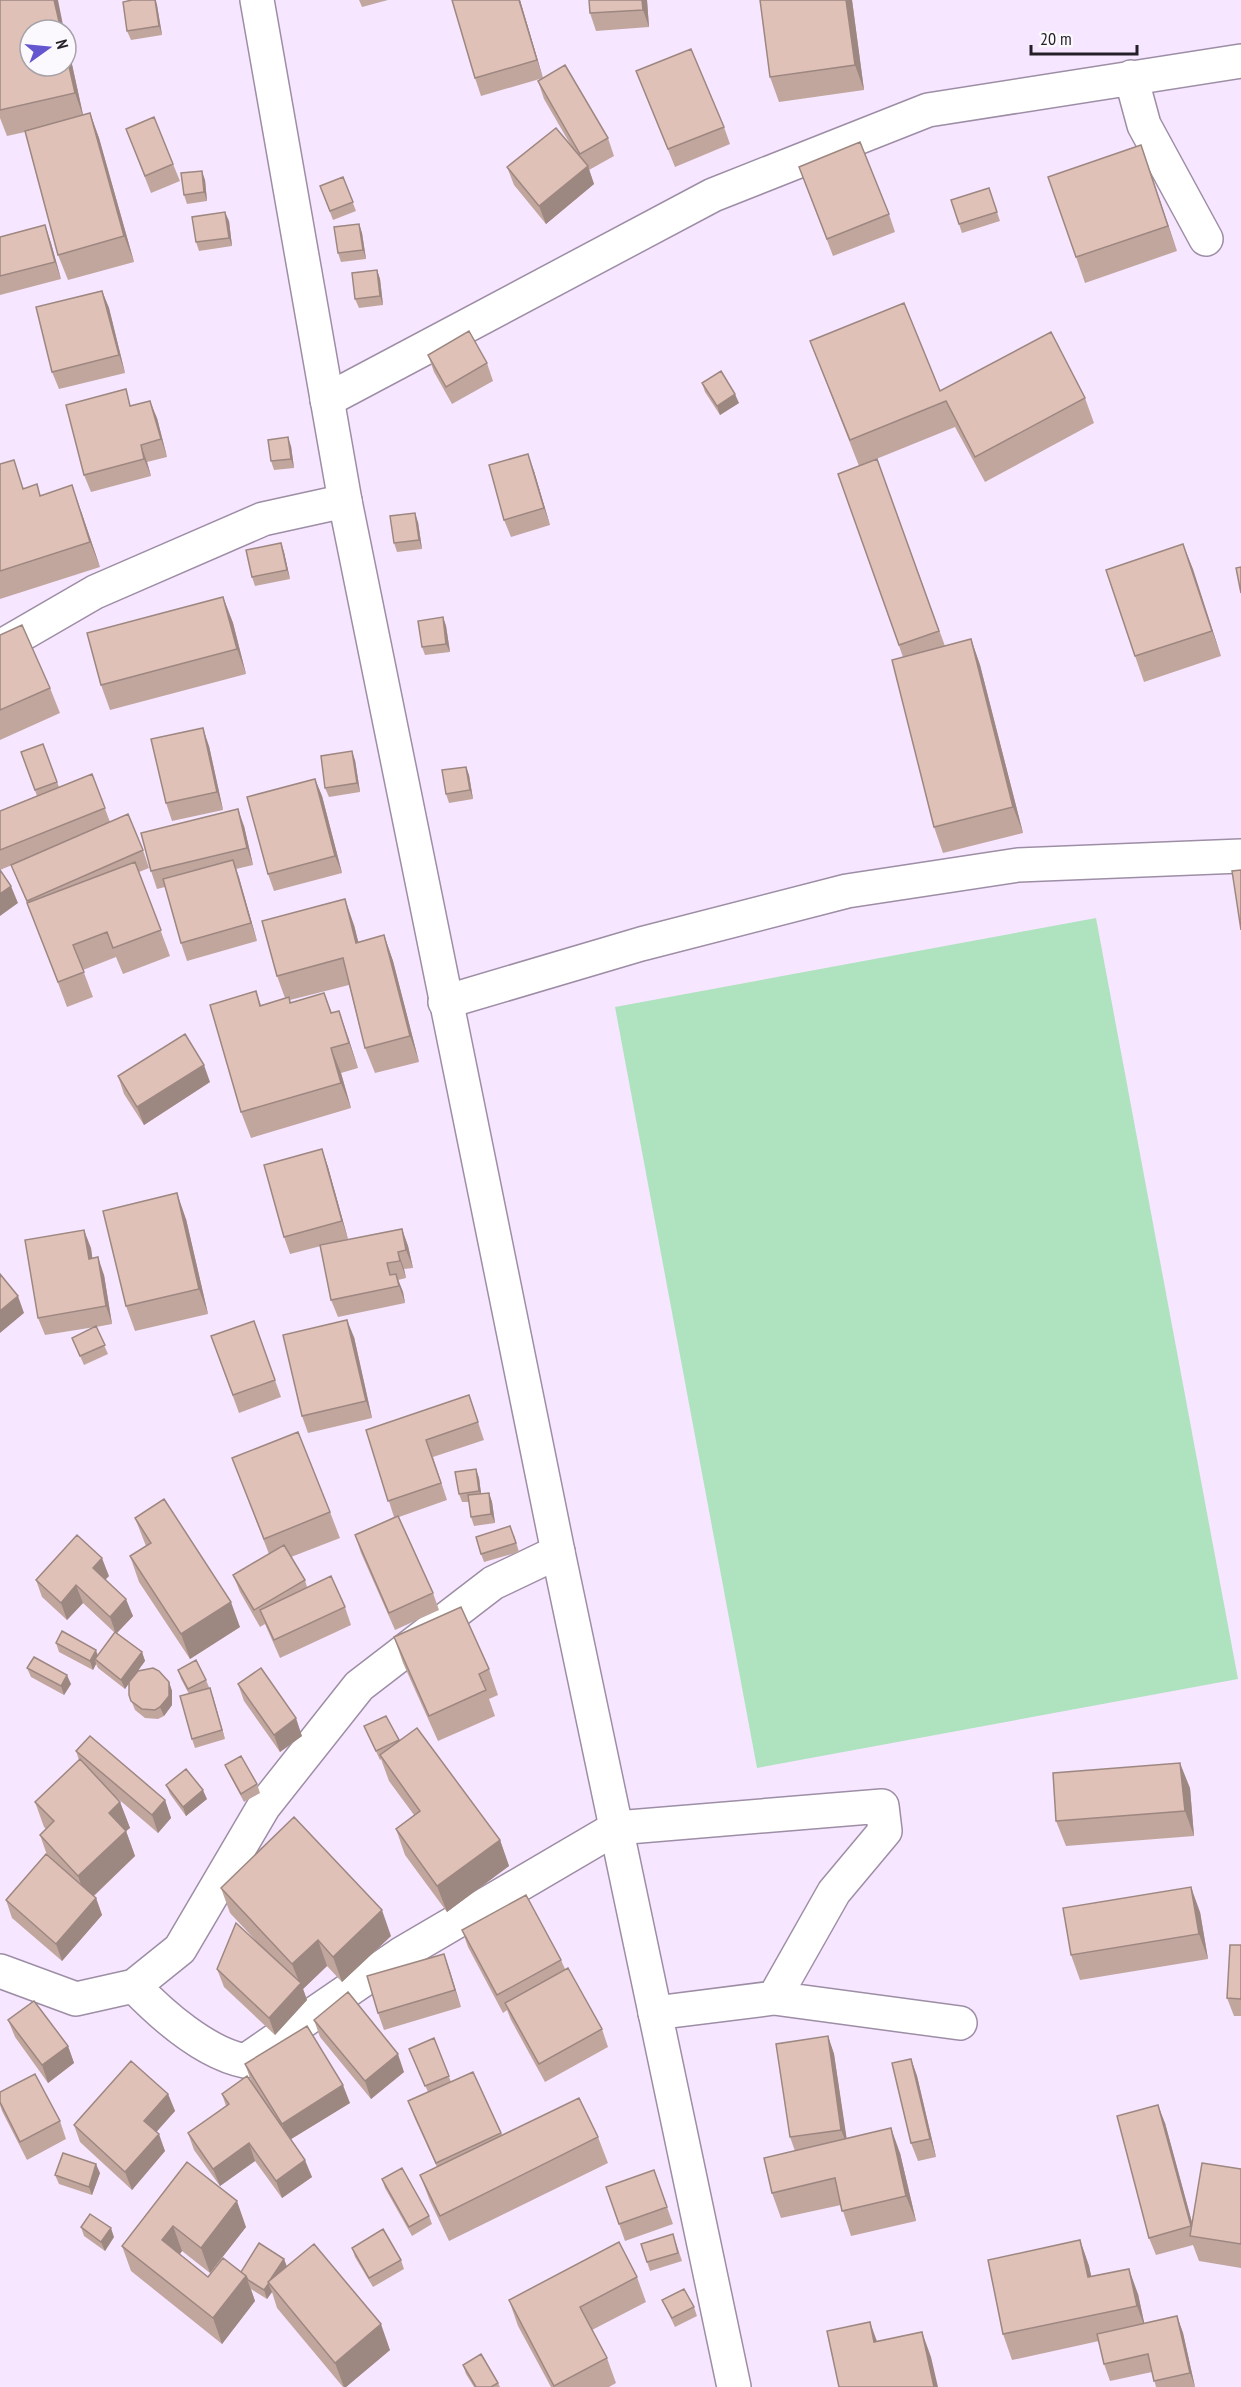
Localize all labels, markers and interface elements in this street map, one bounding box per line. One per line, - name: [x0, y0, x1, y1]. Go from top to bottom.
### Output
- north arrow: [18, 18, 78, 78]
- scale bar: [1031, 18, 1138, 56]
- text: 20 m: [1040, 27, 1072, 50]
- text: N: [52, 37, 73, 51]

